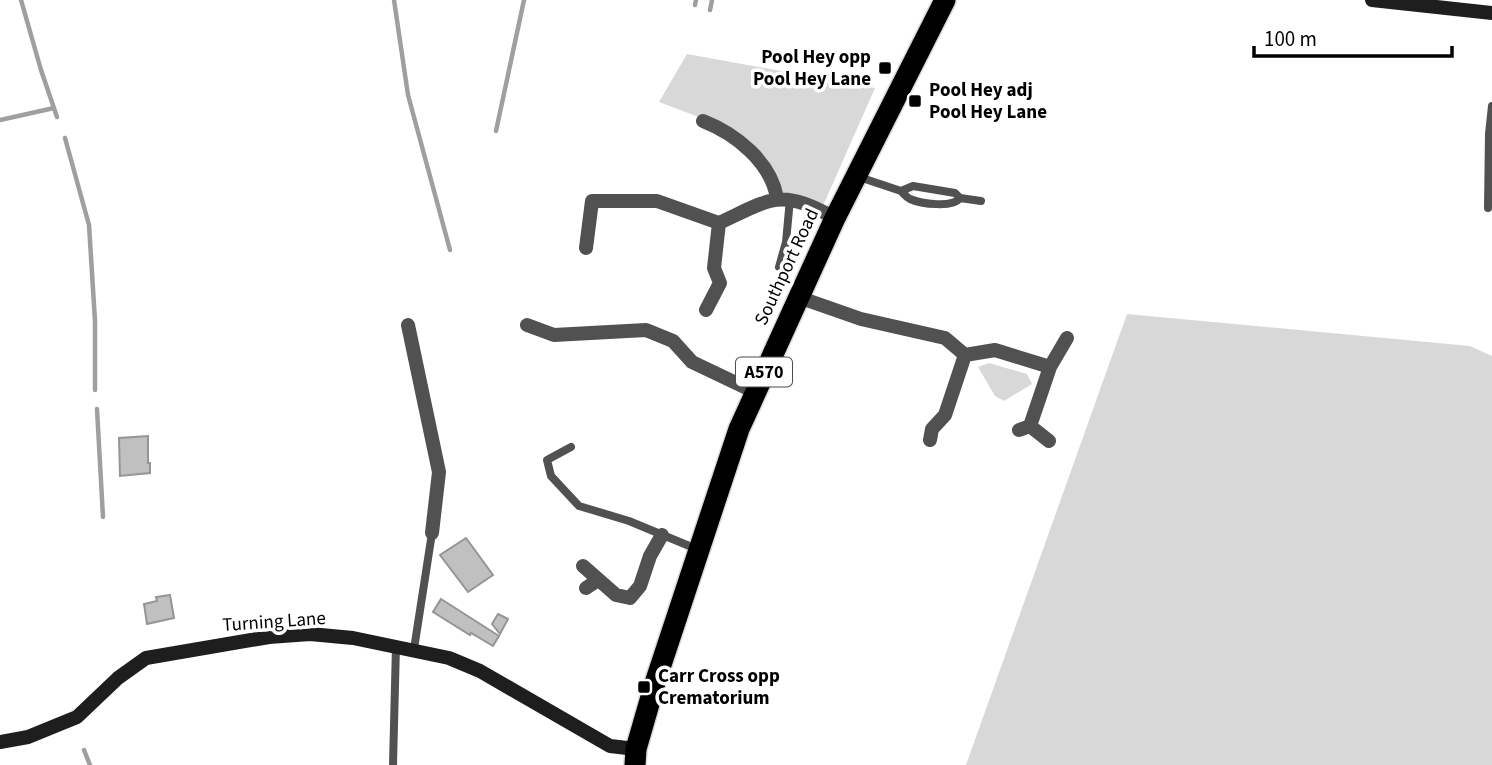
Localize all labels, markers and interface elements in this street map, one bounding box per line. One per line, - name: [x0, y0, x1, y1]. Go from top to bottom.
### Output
- scale bar: [1254, 14, 1452, 58]
- text: 100 m: [1264, 24, 1317, 54]
- place label: Pool Hey opp Pool Hey Lane: [753, 44, 871, 93]
- marker: Pool Hey opp Pool Hey Lane: [877, 60, 893, 76]
- place label: Pool Hey adj Pool Hey Lane: [929, 77, 1047, 126]
- marker: Pool Hey adj Pool Hey Lane: [907, 93, 923, 109]
- street label: Southport Road: [748, 204, 826, 330]
- road number: A570: [736, 358, 792, 386]
- street label: Turning Lane: [221, 605, 327, 639]
- place label: Carr Cross opp Crematorium: [658, 663, 780, 712]
- marker: Carr Cross opp Crematorium: [636, 679, 652, 695]

